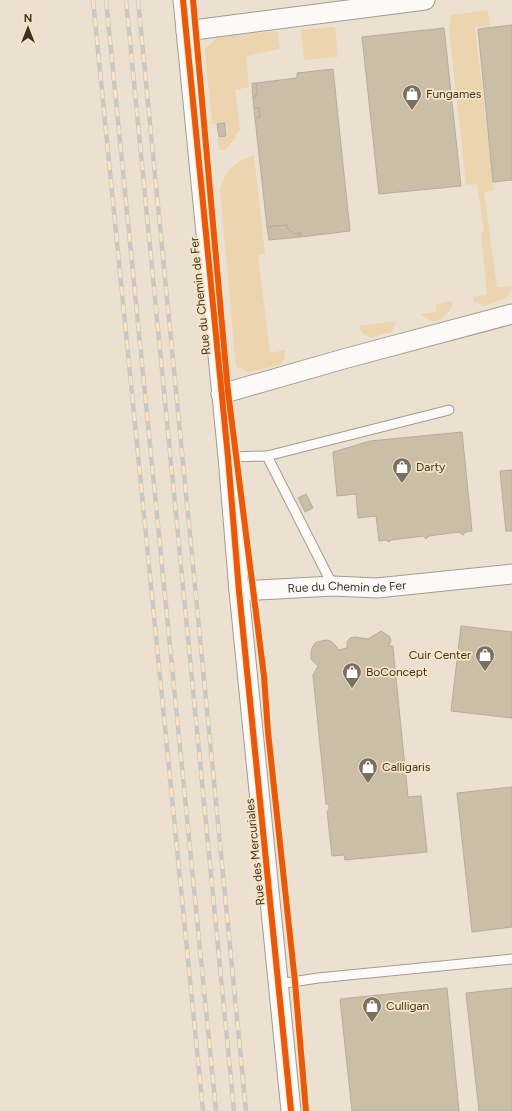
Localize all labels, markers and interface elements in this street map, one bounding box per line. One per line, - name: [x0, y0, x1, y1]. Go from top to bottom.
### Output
- north arrow: [8, 8, 48, 48]
- text: N: [24, 12, 32, 25]
- shop icon: Fungames: [401, 83, 423, 111]
- place label: Fungames: [426, 87, 482, 101]
- street label: Rue du Chemin de Fer: [187, 236, 213, 356]
- shop icon: Darty: [391, 456, 413, 484]
- place label: Darty: [416, 460, 446, 474]
- street label: Rue du Chemin de Fer: [287, 578, 407, 595]
- shop icon: Cuir Center: [474, 644, 496, 672]
- place label: Cuir Center: [409, 648, 471, 662]
- shop icon: BoConcept: [341, 661, 363, 689]
- place label: BoConcept: [366, 665, 428, 679]
- shop icon: Calligaris: [357, 756, 379, 784]
- place label: Calligaris: [382, 760, 431, 774]
- street label: Rue des Mercuriales: [242, 797, 268, 906]
- shop icon: Culligan: [361, 995, 383, 1023]
- place label: Culligan: [386, 999, 430, 1013]

